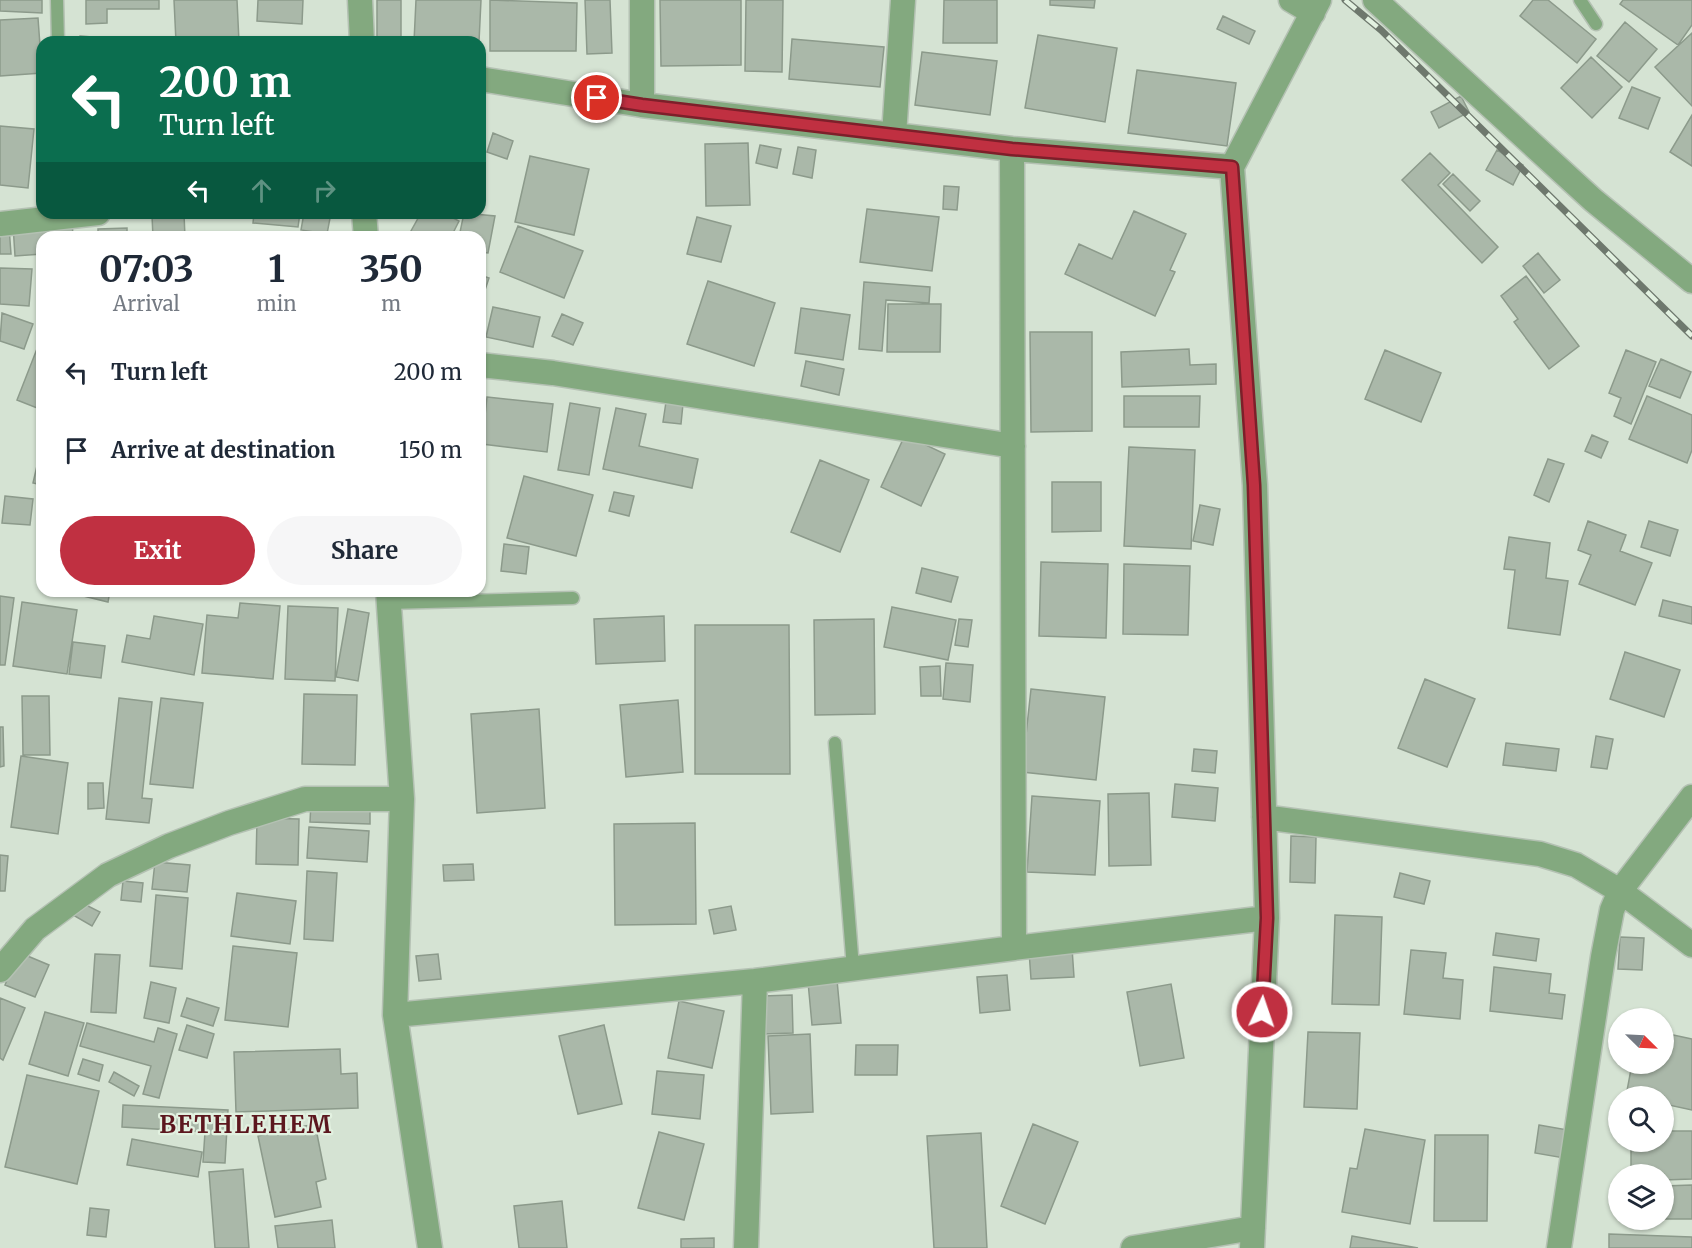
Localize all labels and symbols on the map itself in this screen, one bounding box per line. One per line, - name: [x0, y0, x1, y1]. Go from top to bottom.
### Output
- pin: [571, 72, 622, 123]
- position arrow: [1230, 980, 1294, 1044]
- north arrow: [1608, 1008, 1674, 1074]
- district label: BETHLEHEM: [159, 1109, 333, 1140]

